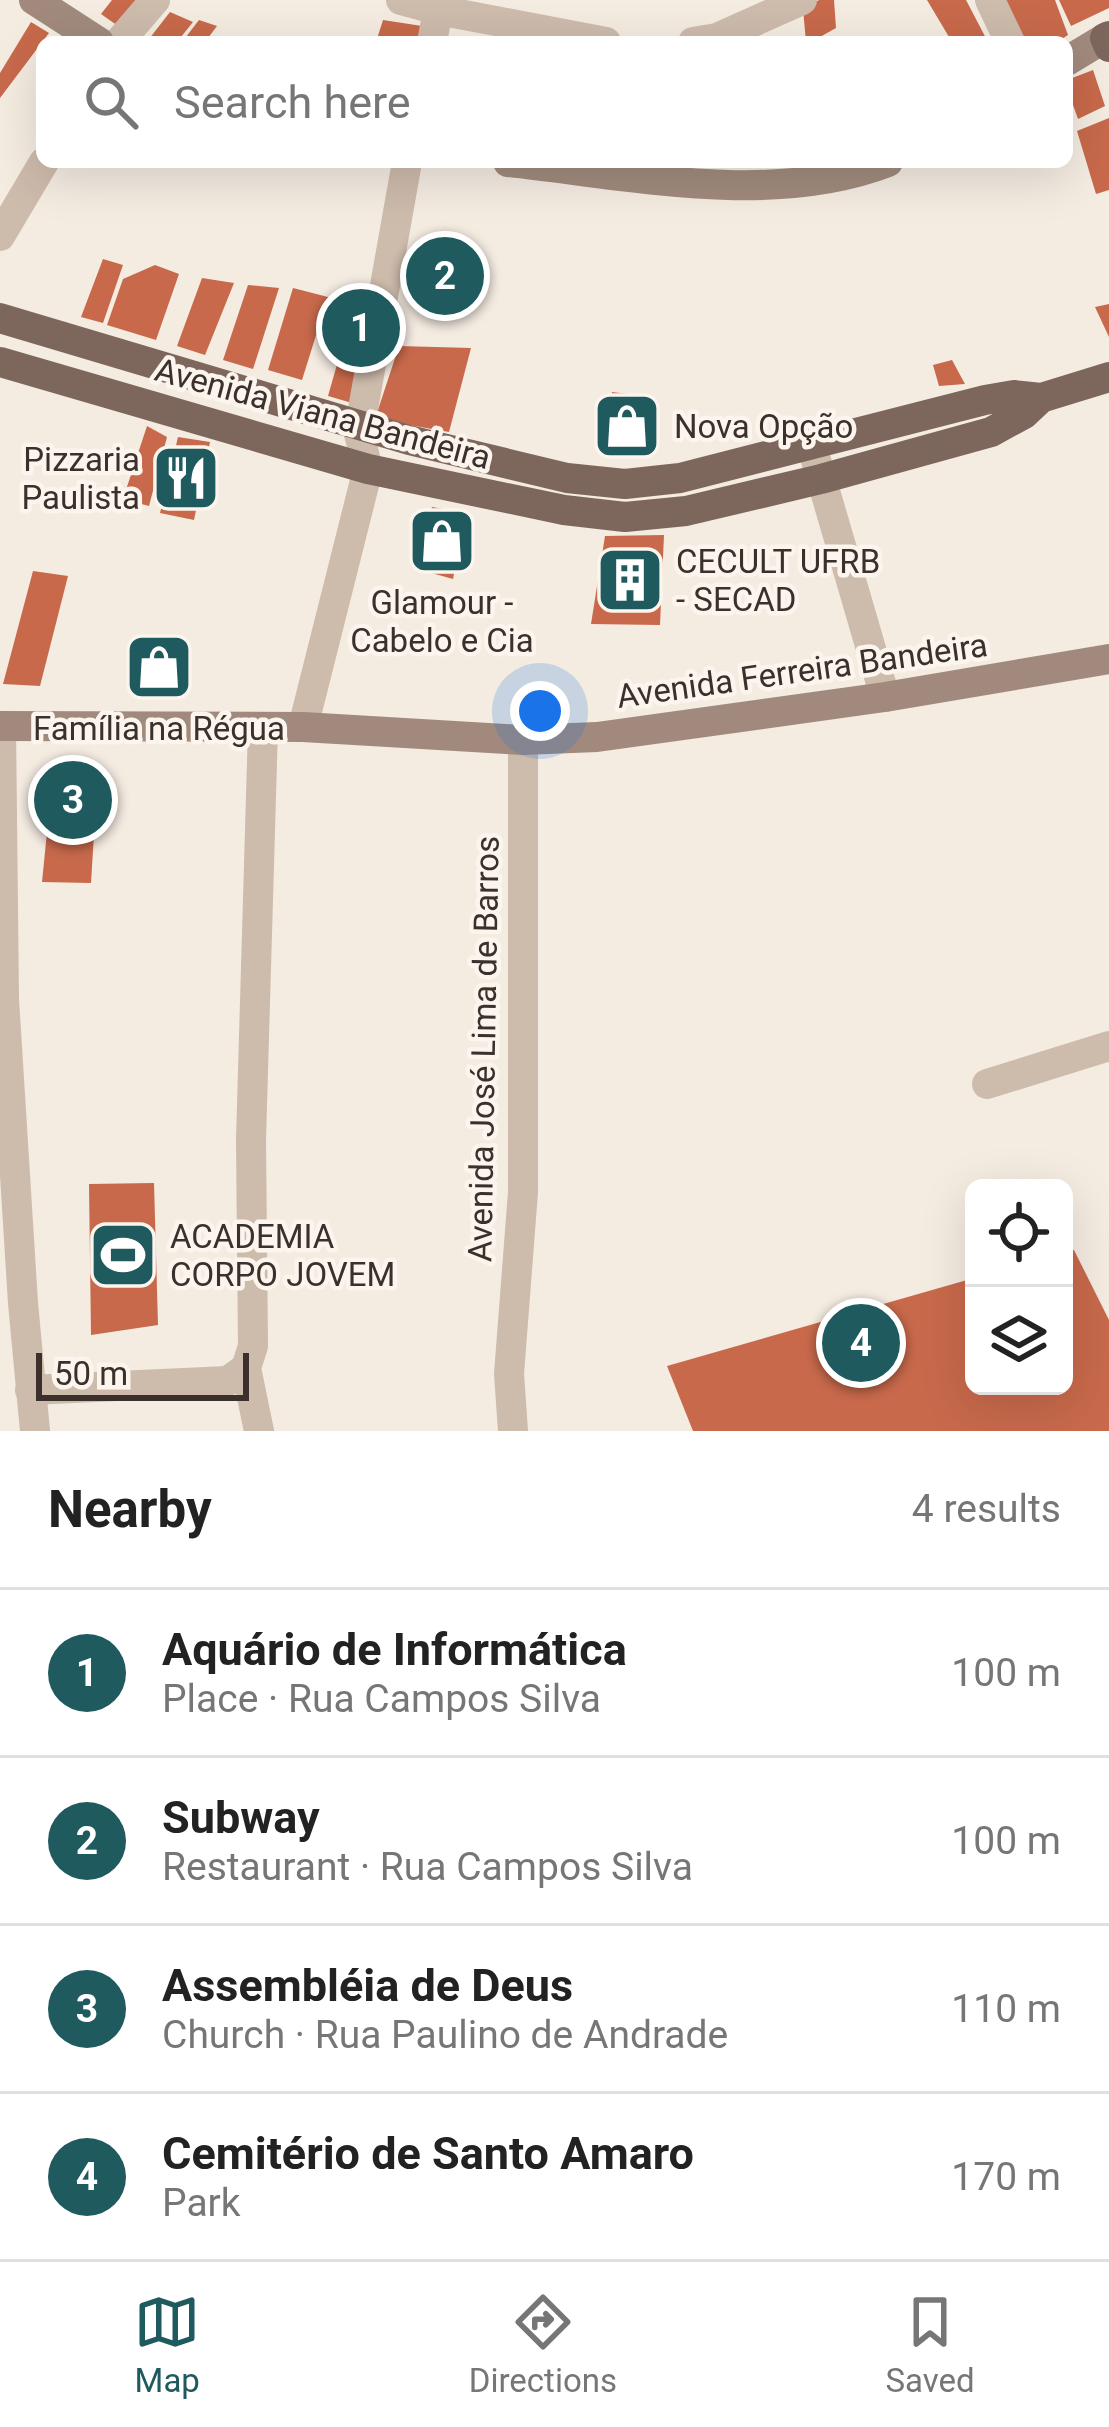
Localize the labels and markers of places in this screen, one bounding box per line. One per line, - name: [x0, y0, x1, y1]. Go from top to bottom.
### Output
- pin: 2: [406, 231, 484, 321]
- pin: 1: [322, 283, 400, 373]
- shop icon: Nova Opção: [592, 391, 662, 461]
- place label: Nova Opção: [674, 407, 853, 446]
- place label: Pizzaria Paulista: [21, 440, 140, 517]
- restaurant icon: Pizzaria Paulista: [151, 443, 221, 513]
- shop icon: Glamour - Cabelo e Cia: [407, 506, 477, 576]
- place label: CECULT UFRB - SECAD: [676, 542, 880, 619]
- building icon: CECULT UFRB - SECAD: [595, 545, 665, 615]
- place label: Glamour - Cabelo e Cia: [350, 583, 534, 660]
- shop icon: Família na Régua: [124, 632, 194, 702]
- place label: Família na Régua: [33, 709, 285, 748]
- pin: 3: [34, 755, 112, 845]
- place label: ACADEMIA CORPO JOVEM: [170, 1217, 395, 1294]
- sports icon: ACADEMIA CORPO JOVEM: [88, 1220, 158, 1290]
- pin: 4: [822, 1298, 900, 1388]

